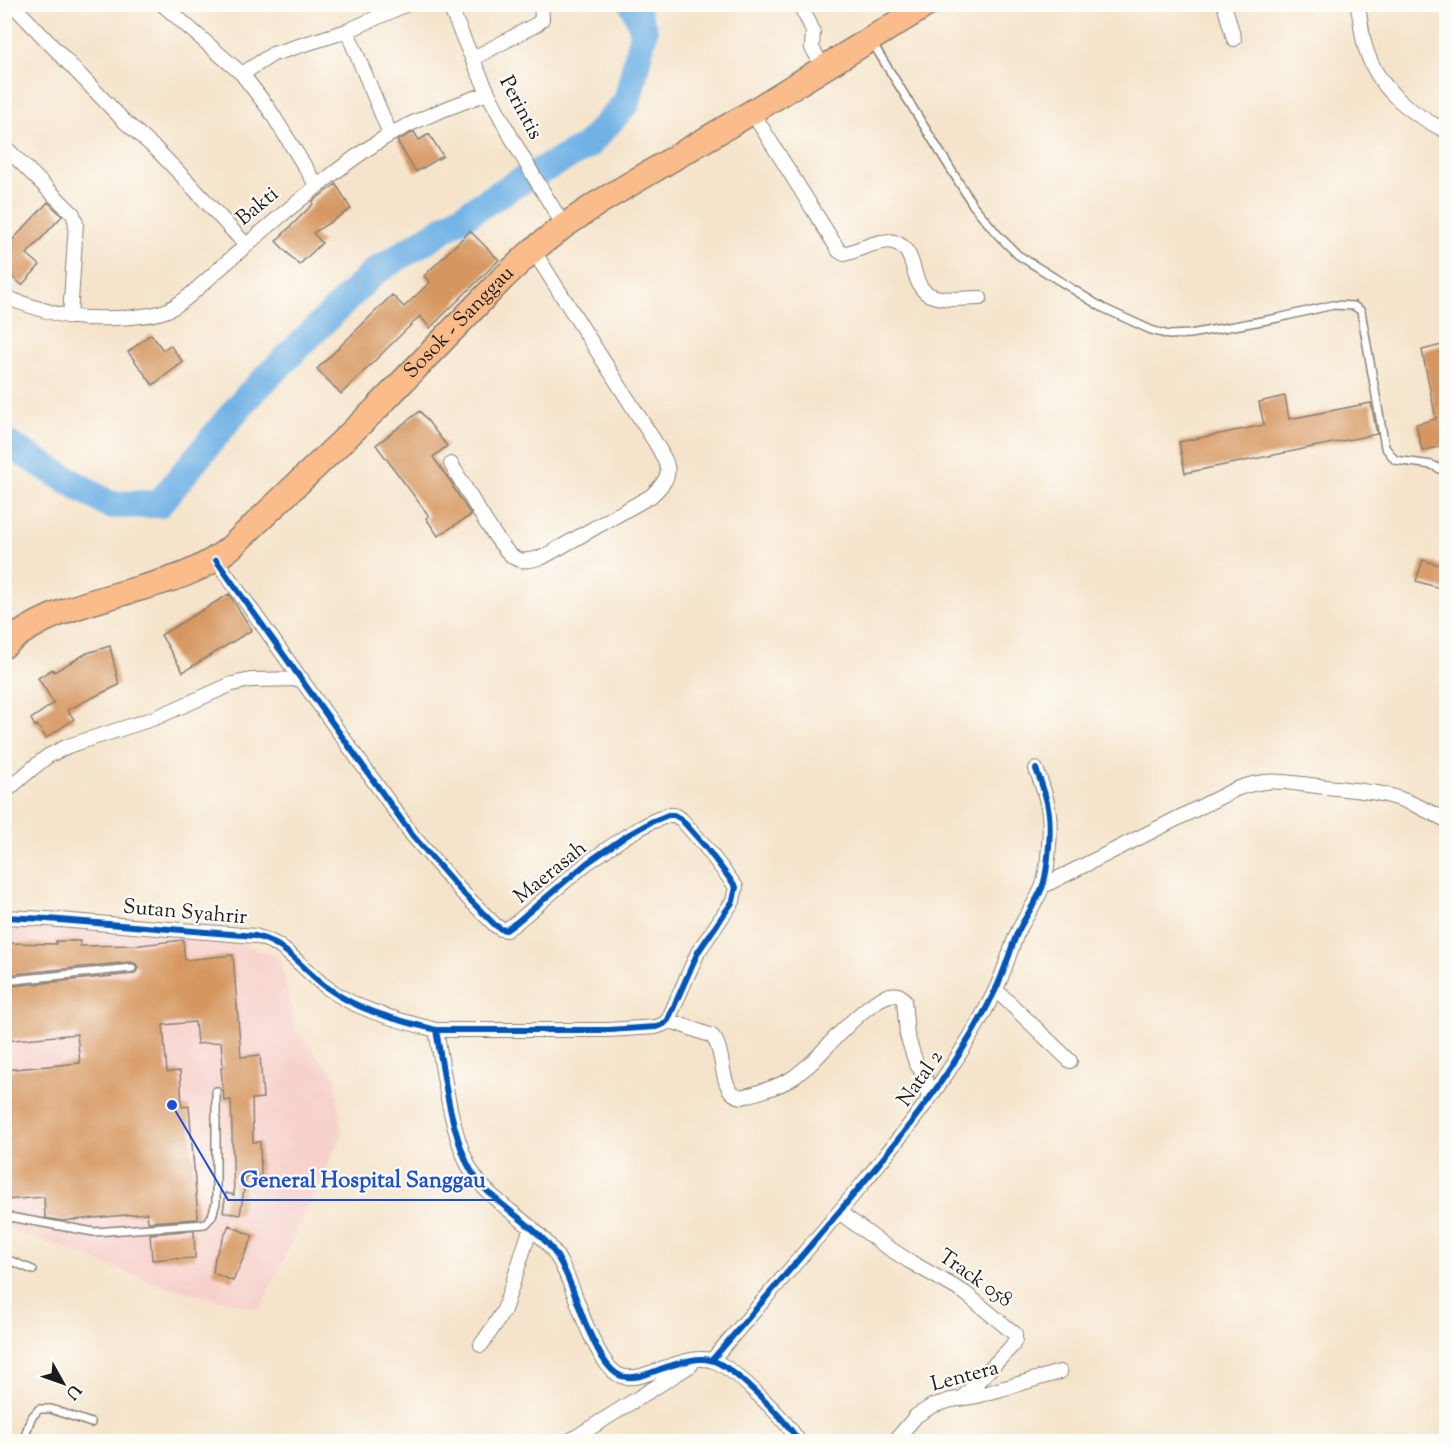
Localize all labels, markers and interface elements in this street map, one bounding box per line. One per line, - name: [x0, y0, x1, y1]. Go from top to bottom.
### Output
- street label: Perintis: [491, 71, 549, 145]
- street label: Bakti: [230, 180, 286, 234]
- street label: Sosok - Sanggau: [397, 259, 522, 386]
- street label: Maerasah: [508, 834, 594, 912]
- street label: Sutan Syahrir: [122, 893, 249, 933]
- street label: Natal 2: [891, 1044, 951, 1113]
- callout: General Hospital Sanggau: [228, 1160, 497, 1200]
- text: General Hospital Sanggau: [240, 1166, 486, 1198]
- street label: Track 058: [932, 1243, 1018, 1315]
- north arrow: [33, 1353, 93, 1413]
- street label: Lentera: [928, 1353, 1003, 1400]
- text: U: [59, 1379, 86, 1404]

